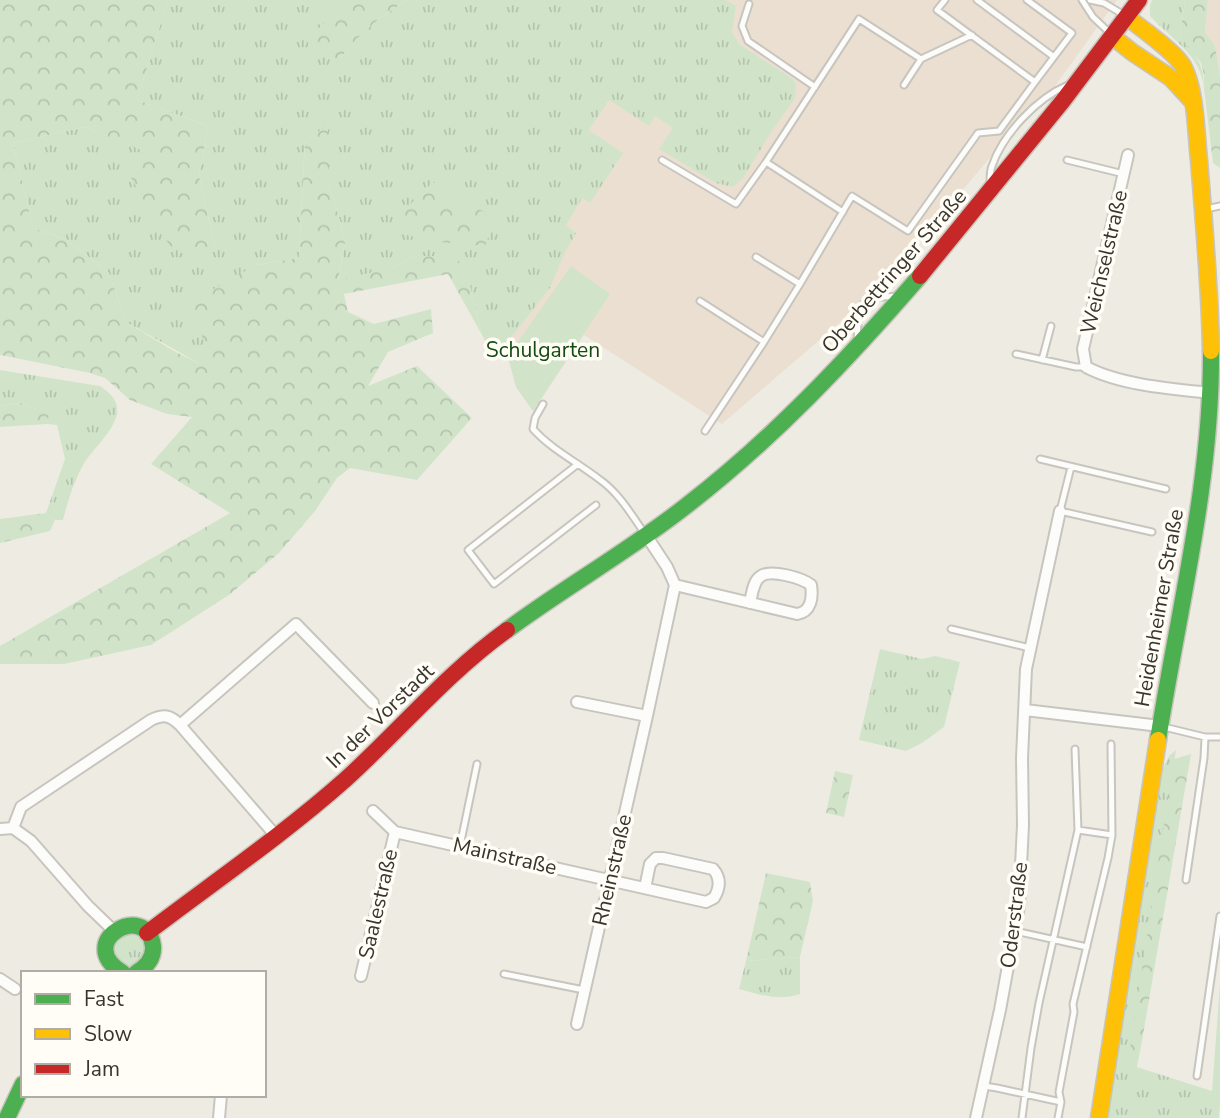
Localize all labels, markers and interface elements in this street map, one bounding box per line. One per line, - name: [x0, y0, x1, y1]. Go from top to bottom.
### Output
- street label: Oberbettringer Straße: [815, 183, 973, 359]
- street label: Weichselstraße: [1074, 187, 1134, 337]
- park label: Schulgarten: [486, 336, 600, 364]
- street label: Heidenheimer Straße: [1128, 507, 1190, 709]
- street label: In der Vorstadt: [320, 657, 440, 775]
- street label: Rheinstraße: [586, 811, 638, 929]
- street label: Mainstraße: [450, 830, 560, 882]
- street label: Saalestraße: [352, 846, 404, 962]
- street label: Oderstraße: [994, 860, 1034, 970]
- legend: [21, 971, 266, 1097]
- text: Fast: [84, 985, 124, 1013]
- text: Slow: [84, 1020, 133, 1048]
- text: Jam: [83, 1055, 120, 1083]

